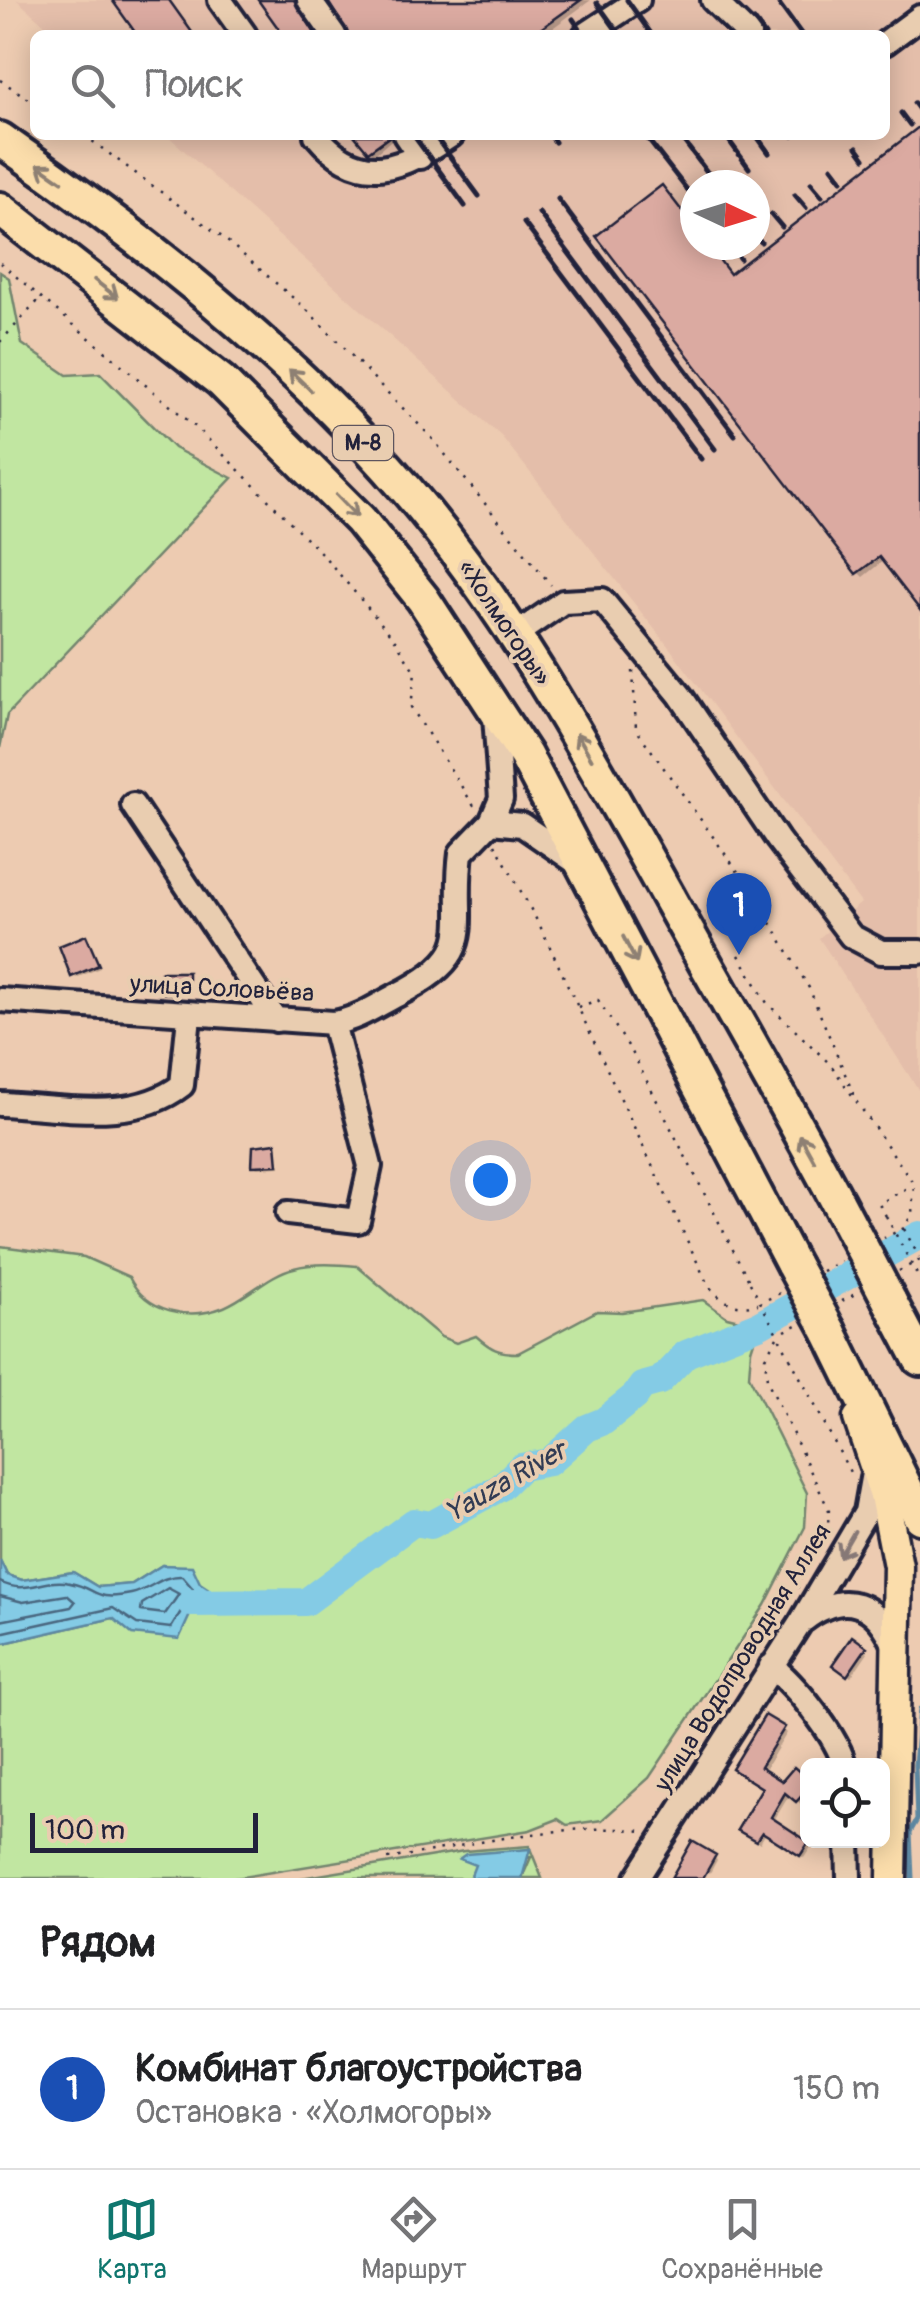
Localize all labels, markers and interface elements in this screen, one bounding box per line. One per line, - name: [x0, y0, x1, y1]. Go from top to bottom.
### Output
- search box: [30, 30, 890, 140]
- icon: search: [65, 58, 120, 113]
- text: Поиск: [145, 61, 244, 109]
- one-way arrow: [36, 163, 64, 184]
- north arrow: [680, 170, 770, 260]
- one-way arrow: [92, 278, 119, 299]
- one-way arrow: [289, 368, 313, 392]
- road number: М-8: [333, 426, 393, 460]
- one-way arrow: [335, 493, 358, 518]
- street label: «Холмогоры»: [451, 554, 558, 692]
- one-way arrow: [574, 732, 594, 761]
- pin: 1: [706, 872, 772, 955]
- one-way arrow: [621, 935, 640, 965]
- street label: улица Соловьёва: [128, 969, 315, 1009]
- one-way arrow: [797, 1133, 817, 1163]
- your location: [465, 1155, 516, 1206]
- water label: Yauza River: [439, 1432, 575, 1531]
- street label: улица Водопроводная Аллея: [647, 1518, 838, 1799]
- one-way arrow: [837, 1529, 857, 1558]
- map controls: [800, 1758, 890, 1848]
- button: locate: [800, 1758, 890, 1848]
- scale bar: [30, 1808, 258, 1852]
- text: 100 m: [45, 1813, 125, 1848]
- text: Рядом: [40, 1917, 156, 1969]
- text: Комбинат благоустройства: [135, 2045, 582, 2093]
- text: 1: [66, 2069, 79, 2109]
- text: 150 m: [793, 2069, 880, 2109]
- text: Остановка · «Холмогоры»: [135, 2093, 492, 2133]
- tab: Карта: [97, 2192, 167, 2287]
- tab: Маршрут: [361, 2192, 467, 2287]
- tab: Сохранённые: [661, 2192, 823, 2287]

